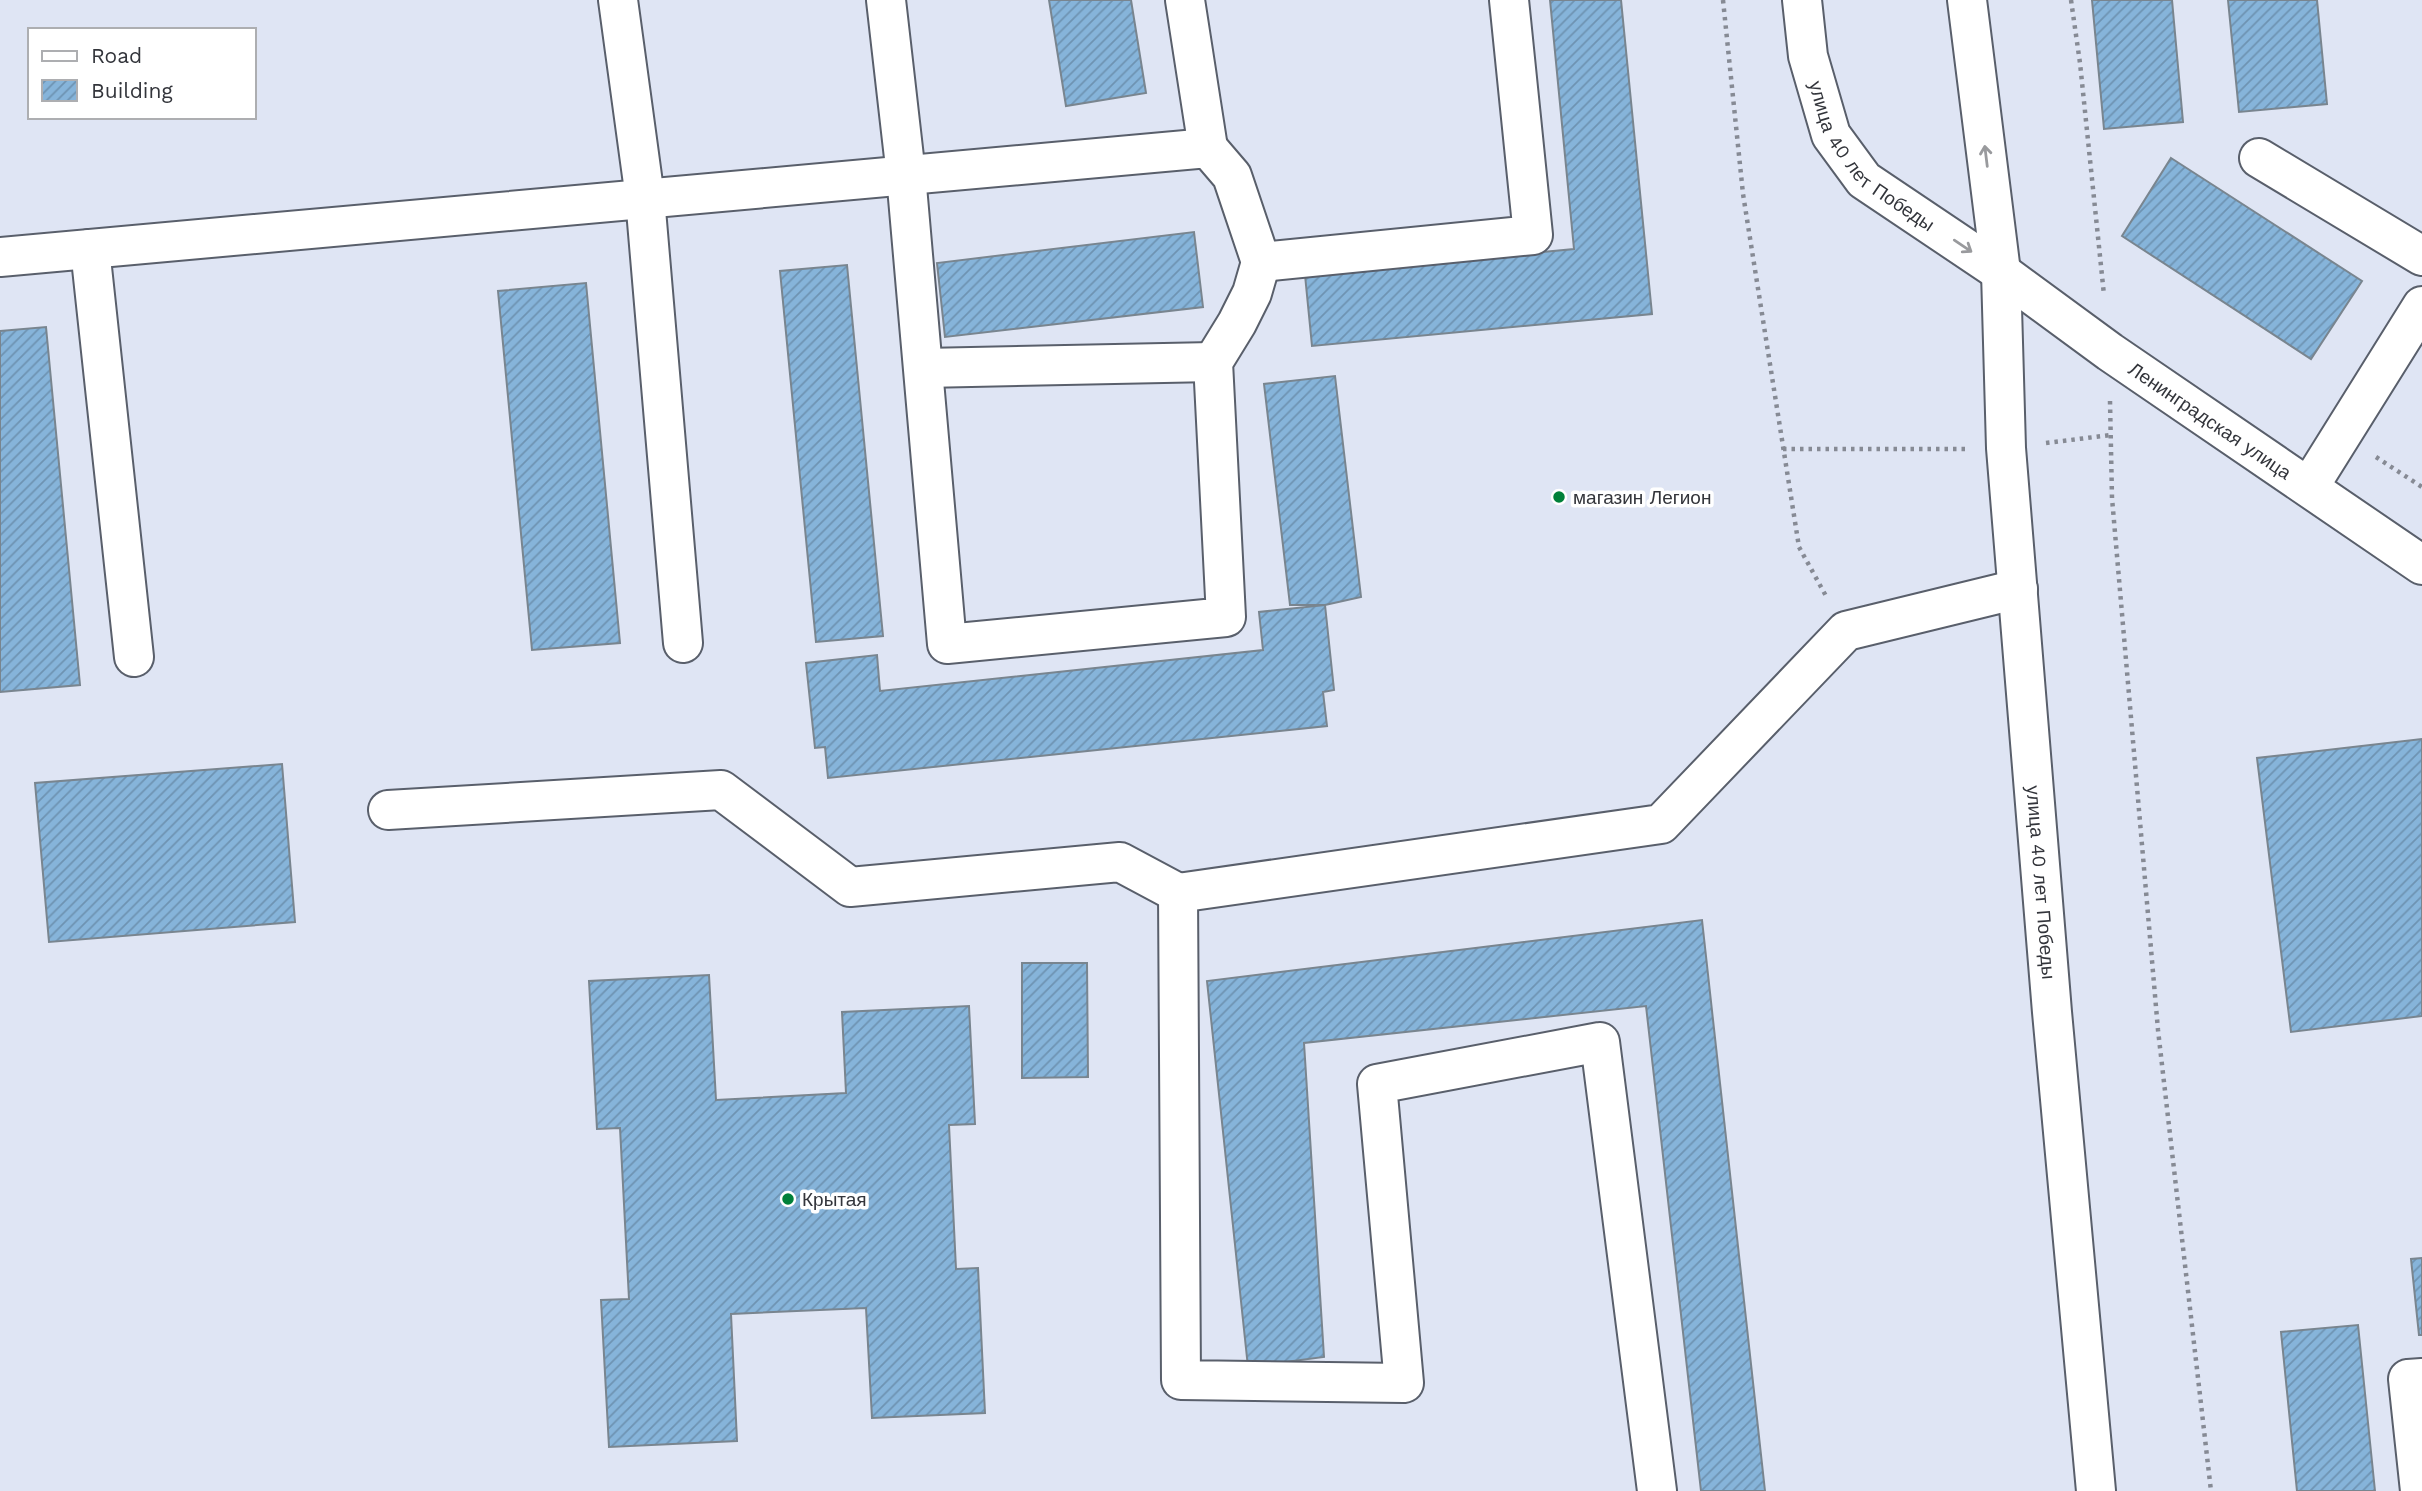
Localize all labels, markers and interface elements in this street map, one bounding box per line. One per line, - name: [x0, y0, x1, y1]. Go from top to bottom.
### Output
- legend: [28, 28, 256, 119]
- text: Road: [91, 43, 142, 68]
- text: Building: [91, 78, 173, 103]
- street label: улица 40 лет Победы: [1804, 78, 1939, 236]
- one-way arrow: [1980, 145, 1993, 168]
- one-way arrow: [1952, 239, 1972, 253]
- street label: Ленинградская улица: [2125, 357, 2296, 484]
- place label: магазин Легион: [1573, 486, 1711, 509]
- marker: магазин Легион: [1551, 489, 1567, 505]
- street label: улица 40 лет Победы: [2022, 784, 2061, 980]
- place label: Крытая: [802, 1188, 867, 1211]
- marker: Крытая: [780, 1191, 796, 1207]

